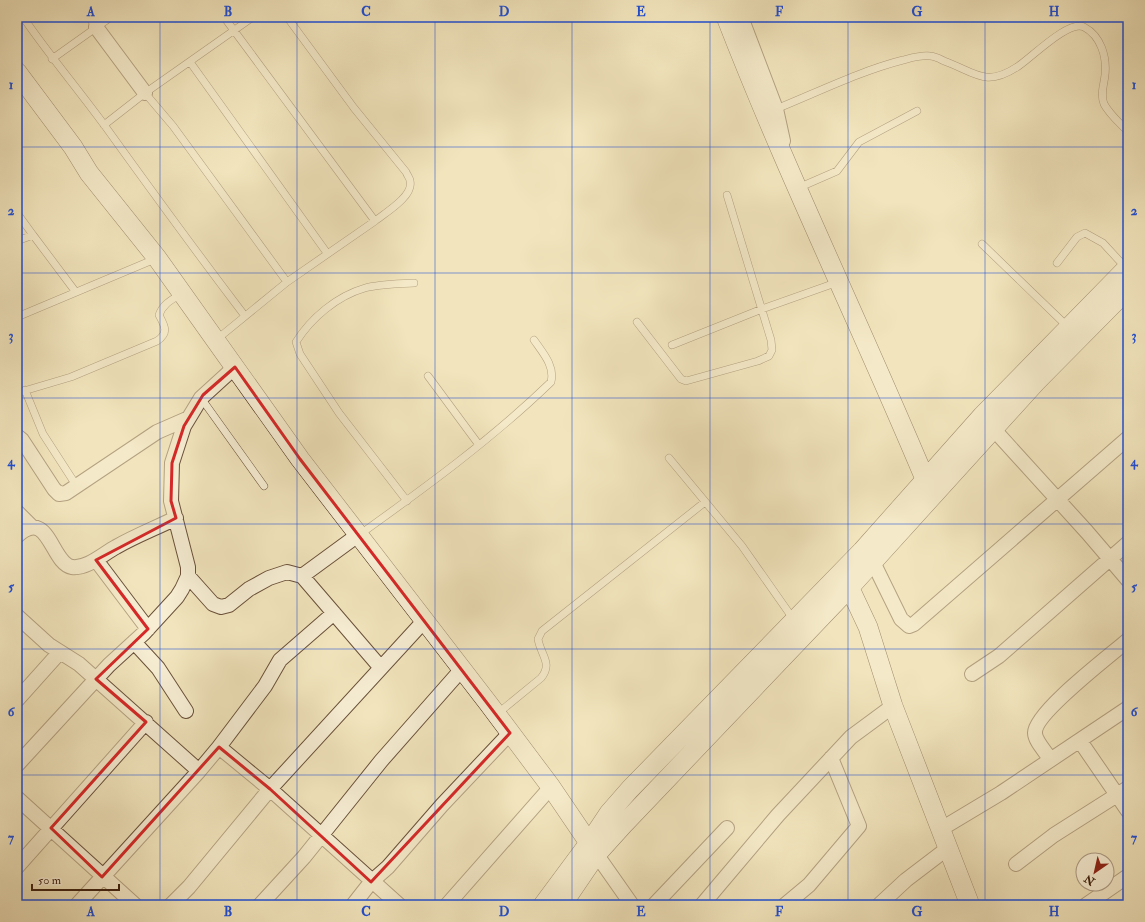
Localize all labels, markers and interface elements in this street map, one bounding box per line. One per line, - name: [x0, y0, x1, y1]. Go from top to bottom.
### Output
- text: A: [86, 4, 96, 20]
- text: B: [224, 4, 232, 20]
- text: C: [361, 4, 371, 20]
- text: D: [499, 4, 510, 20]
- text: E: [636, 4, 646, 20]
- text: F: [775, 4, 784, 20]
- text: G: [912, 4, 923, 20]
- text: H: [1049, 4, 1060, 20]
- text: 1: [9, 77, 14, 93]
- text: 1: [1132, 77, 1137, 93]
- text: 2: [8, 203, 15, 219]
- text: 2: [1131, 203, 1138, 219]
- text: 3: [9, 328, 14, 344]
- text: 3: [1132, 328, 1137, 344]
- text: 4: [6, 454, 15, 470]
- text: 4: [1129, 454, 1138, 470]
- text: 5: [8, 579, 14, 595]
- text: 5: [1131, 579, 1137, 595]
- text: 6: [8, 704, 16, 720]
- text: 6: [1131, 704, 1139, 720]
- text: 7: [8, 830, 15, 846]
- text: 7: [1131, 830, 1138, 846]
- north arrow: [1075, 852, 1115, 892]
- scale bar: [32, 866, 119, 892]
- text: N: [1081, 871, 1098, 889]
- text: 50 m: [38, 873, 62, 888]
- text: A: [86, 904, 96, 920]
- text: B: [224, 904, 232, 920]
- text: C: [361, 904, 371, 920]
- text: D: [499, 904, 510, 920]
- text: E: [636, 904, 646, 920]
- text: F: [775, 904, 784, 920]
- text: G: [912, 904, 923, 920]
- text: H: [1049, 904, 1060, 920]

